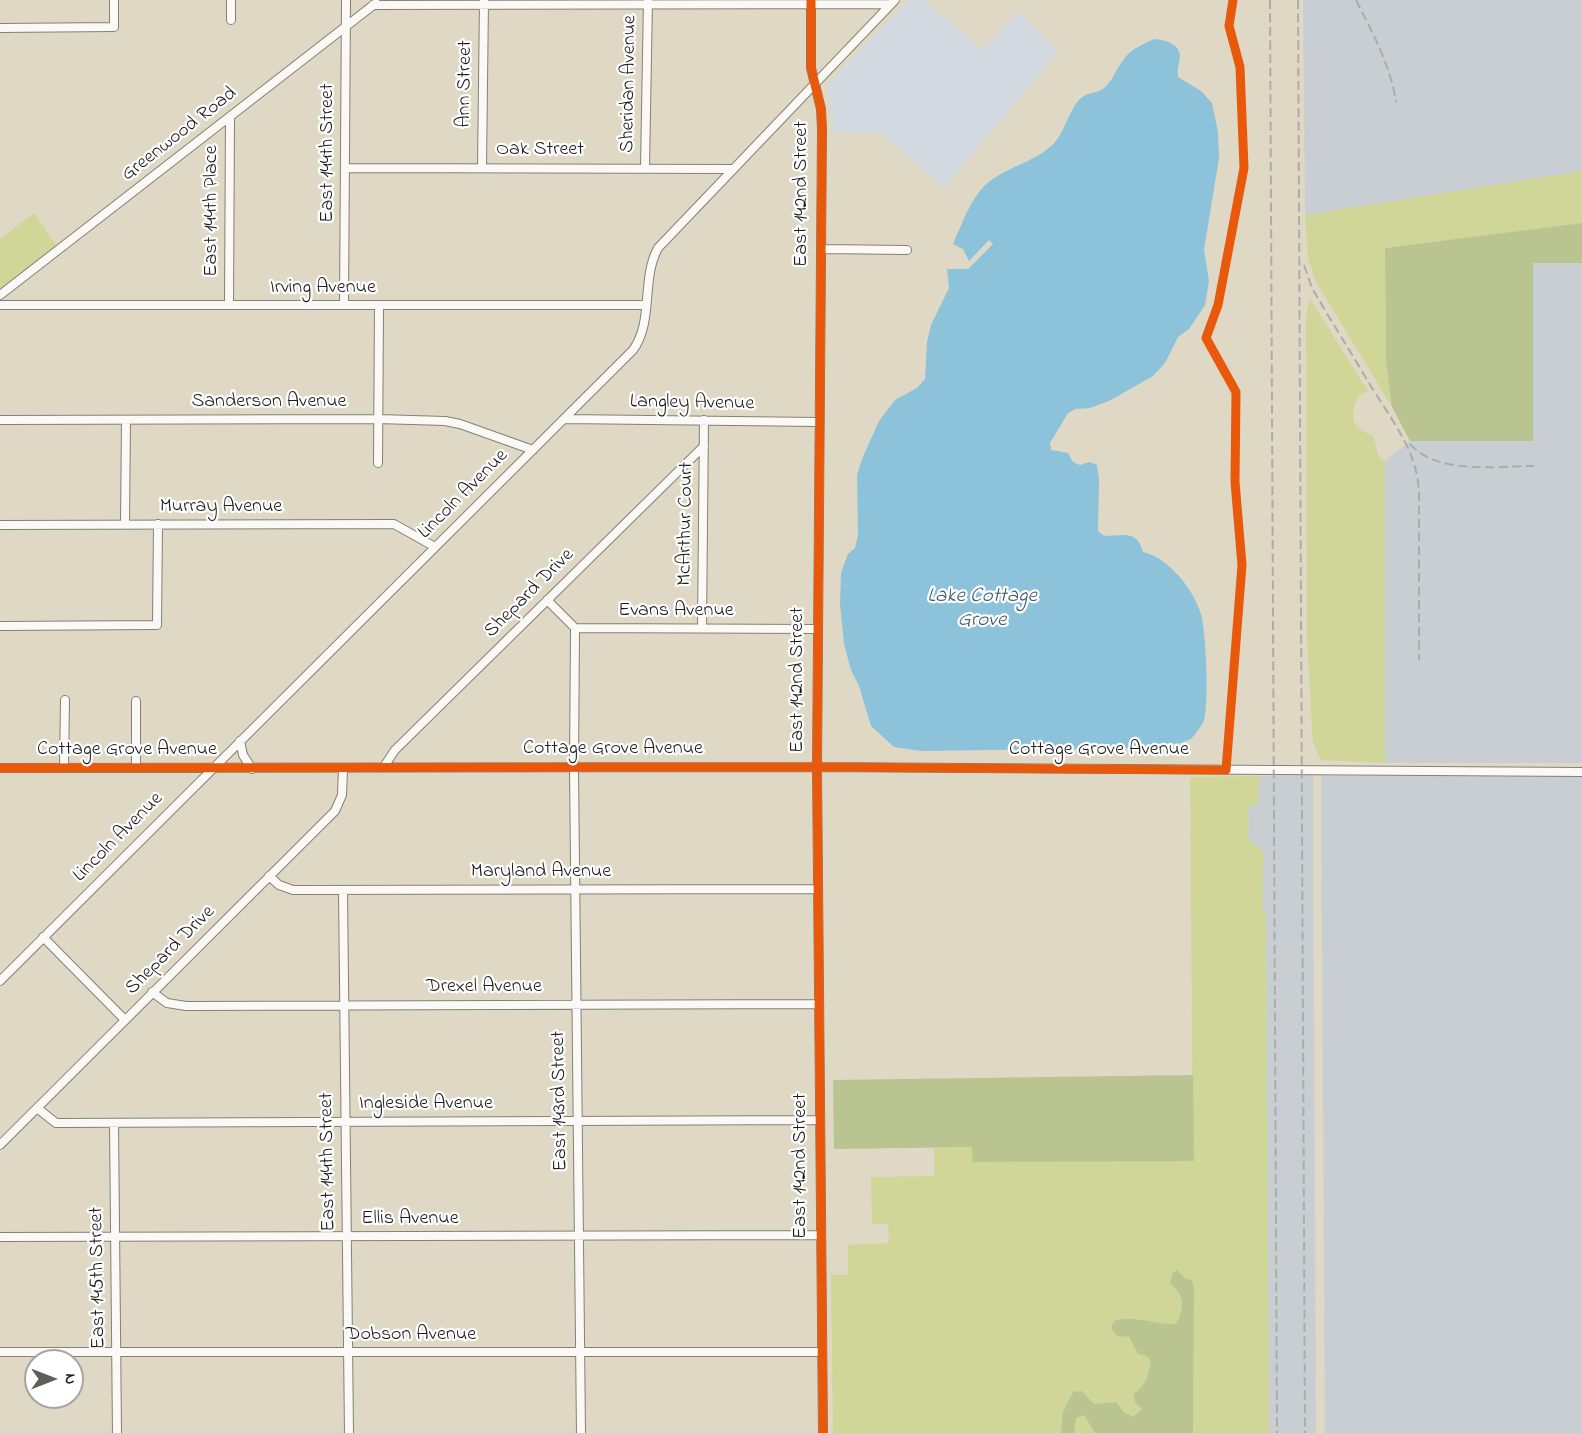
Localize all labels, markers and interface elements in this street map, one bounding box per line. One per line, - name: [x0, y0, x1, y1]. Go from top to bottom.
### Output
- street label: Sheridan Avenue: [617, 15, 643, 153]
- street label: Ann Street: [453, 40, 479, 128]
- street label: Greenwood Road: [117, 82, 243, 188]
- street label: East 144th Street: [317, 83, 341, 223]
- street label: East 142nd Street: [791, 121, 815, 267]
- street label: Oak Street: [496, 139, 584, 163]
- street label: East 144th Place: [201, 145, 225, 277]
- street label: Irving Avenue: [270, 277, 376, 301]
- street label: Sanderson Avenue: [191, 391, 347, 415]
- street label: Langley Avenue: [630, 391, 754, 417]
- street label: Lincoln Avenue: [414, 445, 514, 545]
- street label: McArthur Court: [674, 462, 700, 586]
- street label: Murray Avenue: [160, 496, 282, 520]
- street label: Shepard Drive: [480, 544, 580, 644]
- water label: Lake Cottage Grove: [927, 585, 1037, 635]
- street label: Evans Avenue: [618, 600, 734, 624]
- street label: East 142nd Street: [787, 607, 811, 753]
- street label: Cottage Grove Avenue: [523, 738, 703, 762]
- street label: Cottage Grove Avenue: [37, 739, 217, 763]
- street label: Cottage Grove Avenue: [1009, 739, 1189, 763]
- street label: Lincoln Avenue: [69, 788, 169, 888]
- street label: Maryland Avenue: [471, 861, 611, 885]
- street label: Shepard Drive: [121, 901, 221, 1001]
- street label: Drexel Avenue: [426, 976, 542, 1000]
- street label: East 143rd Street: [548, 1031, 574, 1171]
- street label: East 144th Street: [316, 1092, 342, 1232]
- street label: Ingleside Avenue: [359, 1093, 493, 1117]
- street label: East 142nd Street: [790, 1093, 814, 1239]
- street label: East 145th Street: [86, 1207, 112, 1349]
- street label: Ellis Avenue: [361, 1208, 459, 1232]
- street label: Dobson Avenue: [346, 1324, 476, 1348]
- north arrow: [24, 1349, 84, 1409]
- text: N: [58, 1374, 82, 1384]

